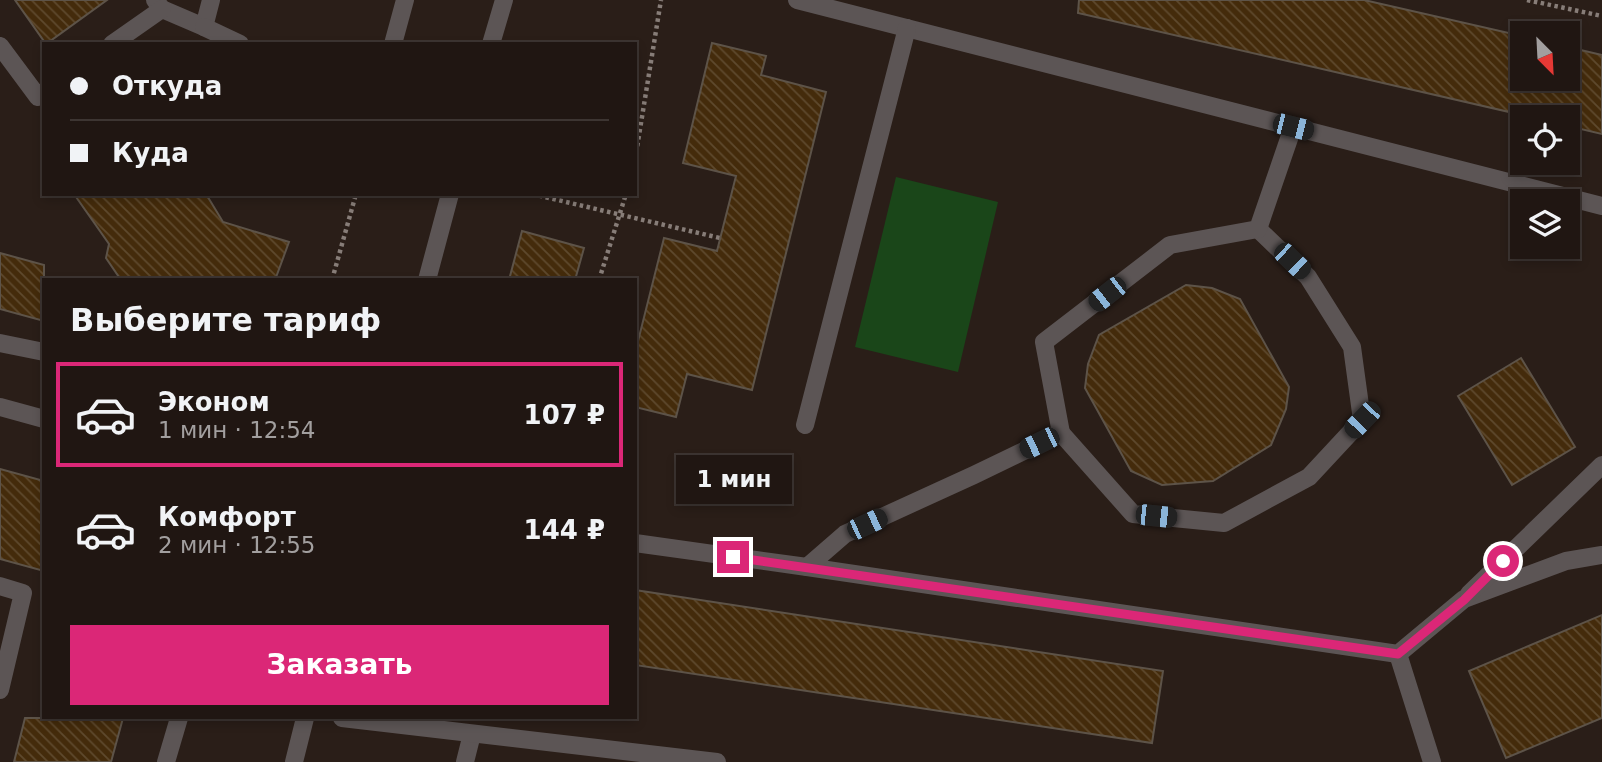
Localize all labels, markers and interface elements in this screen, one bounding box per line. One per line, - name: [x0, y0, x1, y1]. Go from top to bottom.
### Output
- north arrow: [1510, 21, 1580, 91]
- map controls: [1510, 21, 1580, 259]
- text: Откуда: [112, 71, 222, 101]
- button: locate: [1510, 105, 1580, 175]
- car: [1271, 112, 1316, 142]
- text: Куда: [112, 138, 189, 168]
- button: layers: [1510, 189, 1580, 259]
- car: [1270, 239, 1315, 283]
- car: [1084, 273, 1131, 315]
- text: Выберите тариф: [70, 301, 381, 339]
- icon: car: [74, 383, 137, 446]
- text: Эконом: [158, 387, 270, 417]
- car: [1340, 398, 1385, 442]
- text: 107 ₽: [524, 400, 605, 430]
- text: 1 мин · 12:54: [158, 417, 316, 443]
- car: [1016, 424, 1063, 462]
- callout: 1 мин: [675, 456, 791, 504]
- text: 1 мин: [697, 466, 771, 492]
- icon: car: [74, 498, 137, 561]
- text: Комфорт: [158, 502, 296, 532]
- car: [1135, 503, 1178, 529]
- car: [844, 506, 891, 542]
- text: 144 ₽: [524, 515, 605, 545]
- text: 2 мин · 12:55: [158, 532, 316, 558]
- route end: [717, 541, 749, 573]
- route start: [1487, 545, 1519, 577]
- button: Заказать: [70, 625, 609, 705]

